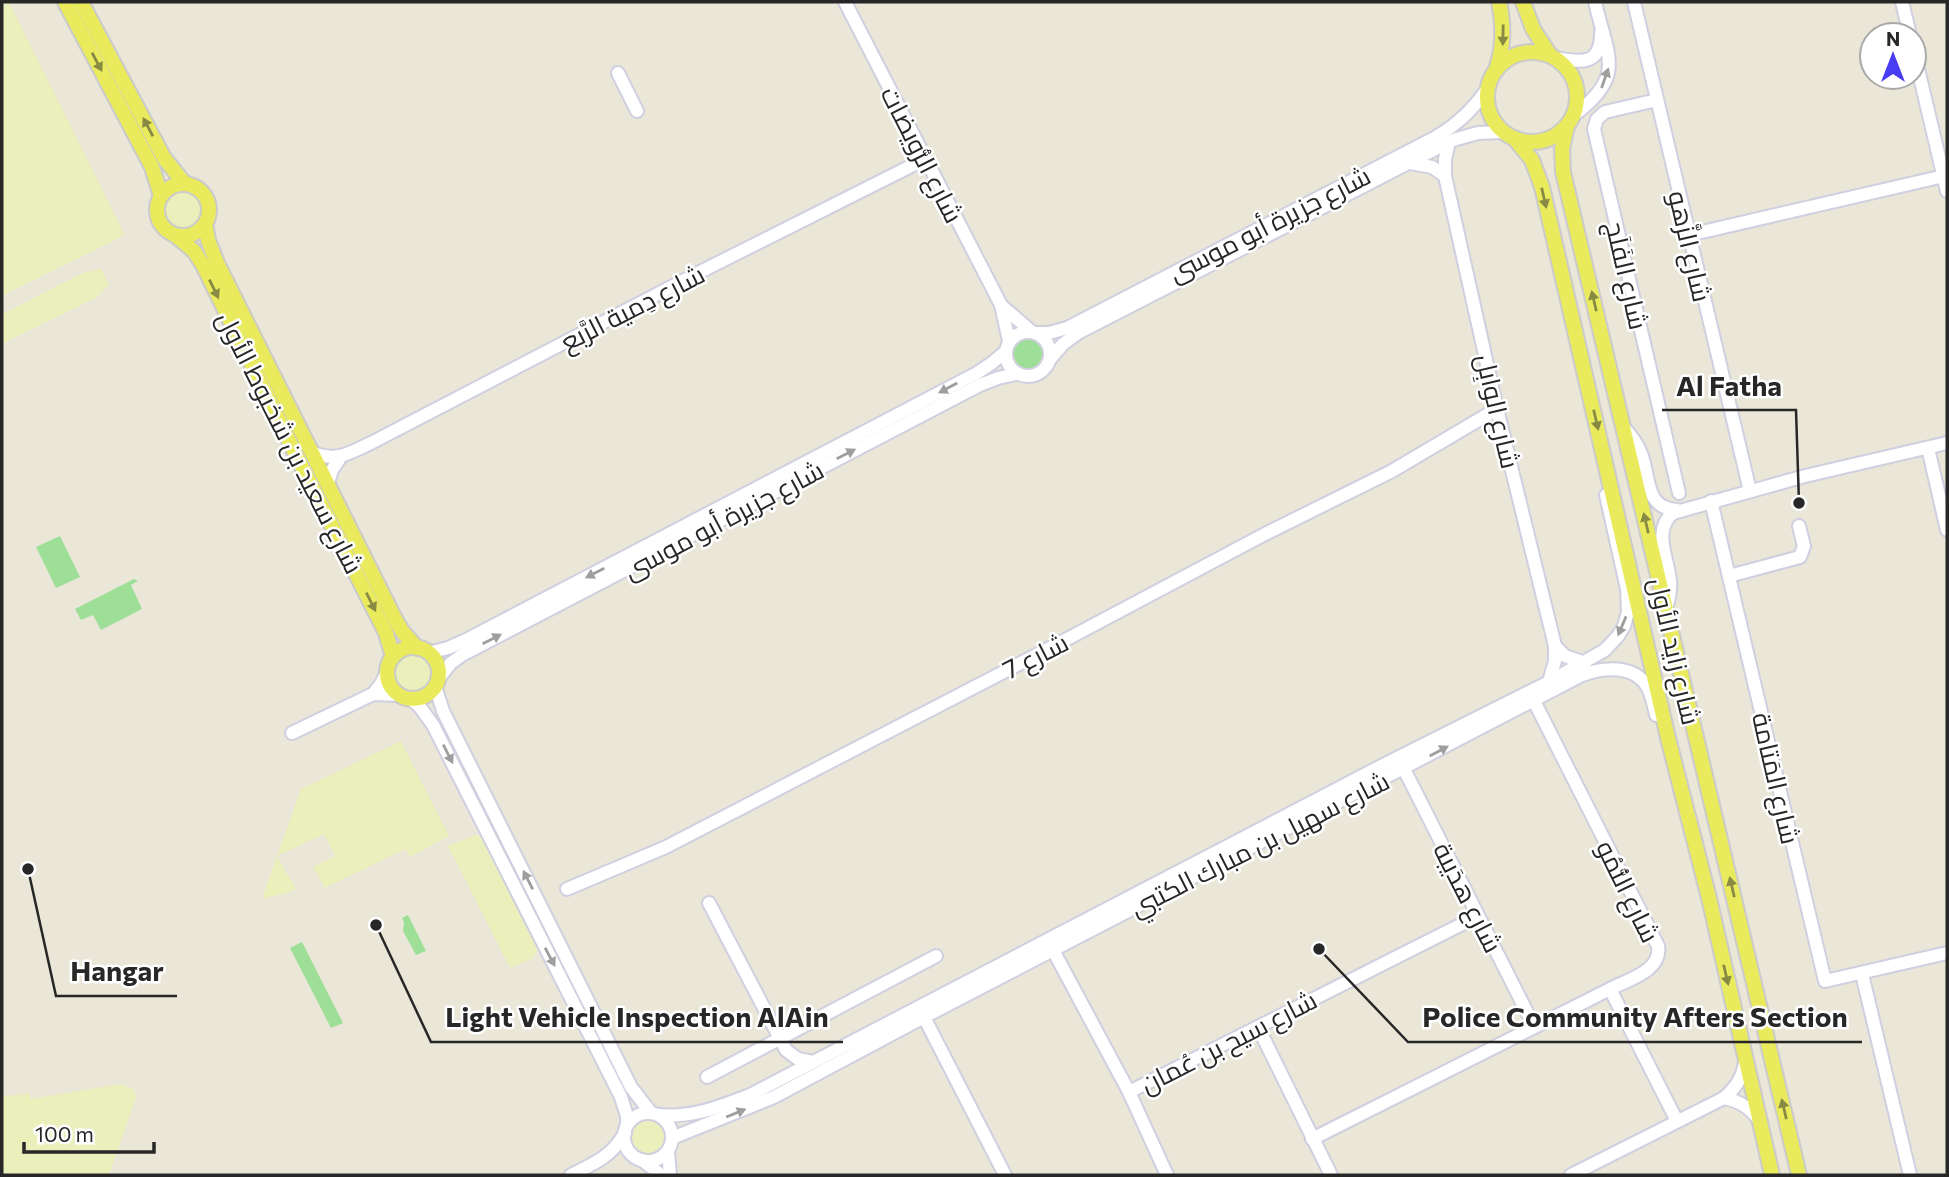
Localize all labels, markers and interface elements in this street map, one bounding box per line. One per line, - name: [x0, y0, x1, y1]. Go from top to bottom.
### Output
- north arrow: [1858, 21, 1928, 91]
- one-way arrow: [1497, 24, 1508, 46]
- text: N: [1886, 27, 1900, 50]
- one-way arrow: [91, 52, 103, 72]
- one-way arrow: [1600, 67, 1611, 88]
- street label: شارع الرُّويضات: [873, 81, 971, 229]
- one-way arrow: [142, 117, 154, 137]
- street label: شارع جزيرة أبو موسى: [1163, 159, 1376, 290]
- one-way arrow: [1539, 187, 1550, 209]
- street label: شارع الزَّهو: [1660, 187, 1719, 305]
- street label: شارع الفَلَج: [1598, 218, 1656, 333]
- street label: شارع دِمية الرَّبع: [555, 257, 711, 359]
- one-way arrow: [209, 279, 220, 299]
- one-way arrow: [1588, 290, 1599, 312]
- street label: شارع سعيد بن شخبوط الأول: [209, 306, 371, 580]
- street label: شارع الوابِل: [1468, 351, 1527, 472]
- callout: Al Fatha: [1662, 361, 1796, 410]
- text: Al Fatha: [1676, 368, 1782, 402]
- one-way arrow: [938, 383, 958, 394]
- one-way arrow: [1591, 409, 1602, 431]
- one-way arrow: [836, 449, 856, 460]
- street label: شارع جزيرة أبو موسى: [618, 453, 830, 587]
- one-way arrow: [1641, 512, 1652, 534]
- one-way arrow: [584, 566, 604, 578]
- street label: شارع زايد الأول: [1641, 574, 1708, 728]
- one-way arrow: [365, 592, 376, 612]
- one-way arrow: [1617, 616, 1628, 637]
- street label: شارع 7: [997, 626, 1074, 687]
- one-way arrow: [482, 634, 502, 645]
- street label: شارع المَتامة: [1744, 709, 1807, 847]
- one-way arrow: [442, 744, 453, 764]
- one-way arrow: [1429, 745, 1449, 757]
- street label: شارع سهيل بن مبارك الكتبي: [1124, 764, 1397, 928]
- street label: شارع النُّمُو: [1588, 835, 1667, 948]
- street label: شارع هدَيبة: [1425, 837, 1510, 959]
- one-way arrow: [522, 870, 533, 890]
- one-way arrow: [1726, 876, 1737, 898]
- callout: Hangar: [56, 947, 177, 996]
- one-way arrow: [545, 947, 556, 967]
- text: Hangar: [70, 953, 164, 987]
- one-way arrow: [1721, 964, 1732, 986]
- street label: شارع سيح بن عُمان: [1135, 983, 1323, 1101]
- callout: Light Vehicle Inspection AlAin: [431, 993, 843, 1042]
- callout: Police Community Afters Section: [1408, 993, 1862, 1042]
- text: Light Vehicle Inspection AlAin: [445, 999, 829, 1033]
- text: Police Community Afters Section: [1422, 999, 1848, 1033]
- one-way arrow: [1778, 1098, 1789, 1120]
- one-way arrow: [725, 1107, 746, 1118]
- scale bar: [24, 1110, 154, 1154]
- text: 100 m: [35, 1121, 94, 1146]

